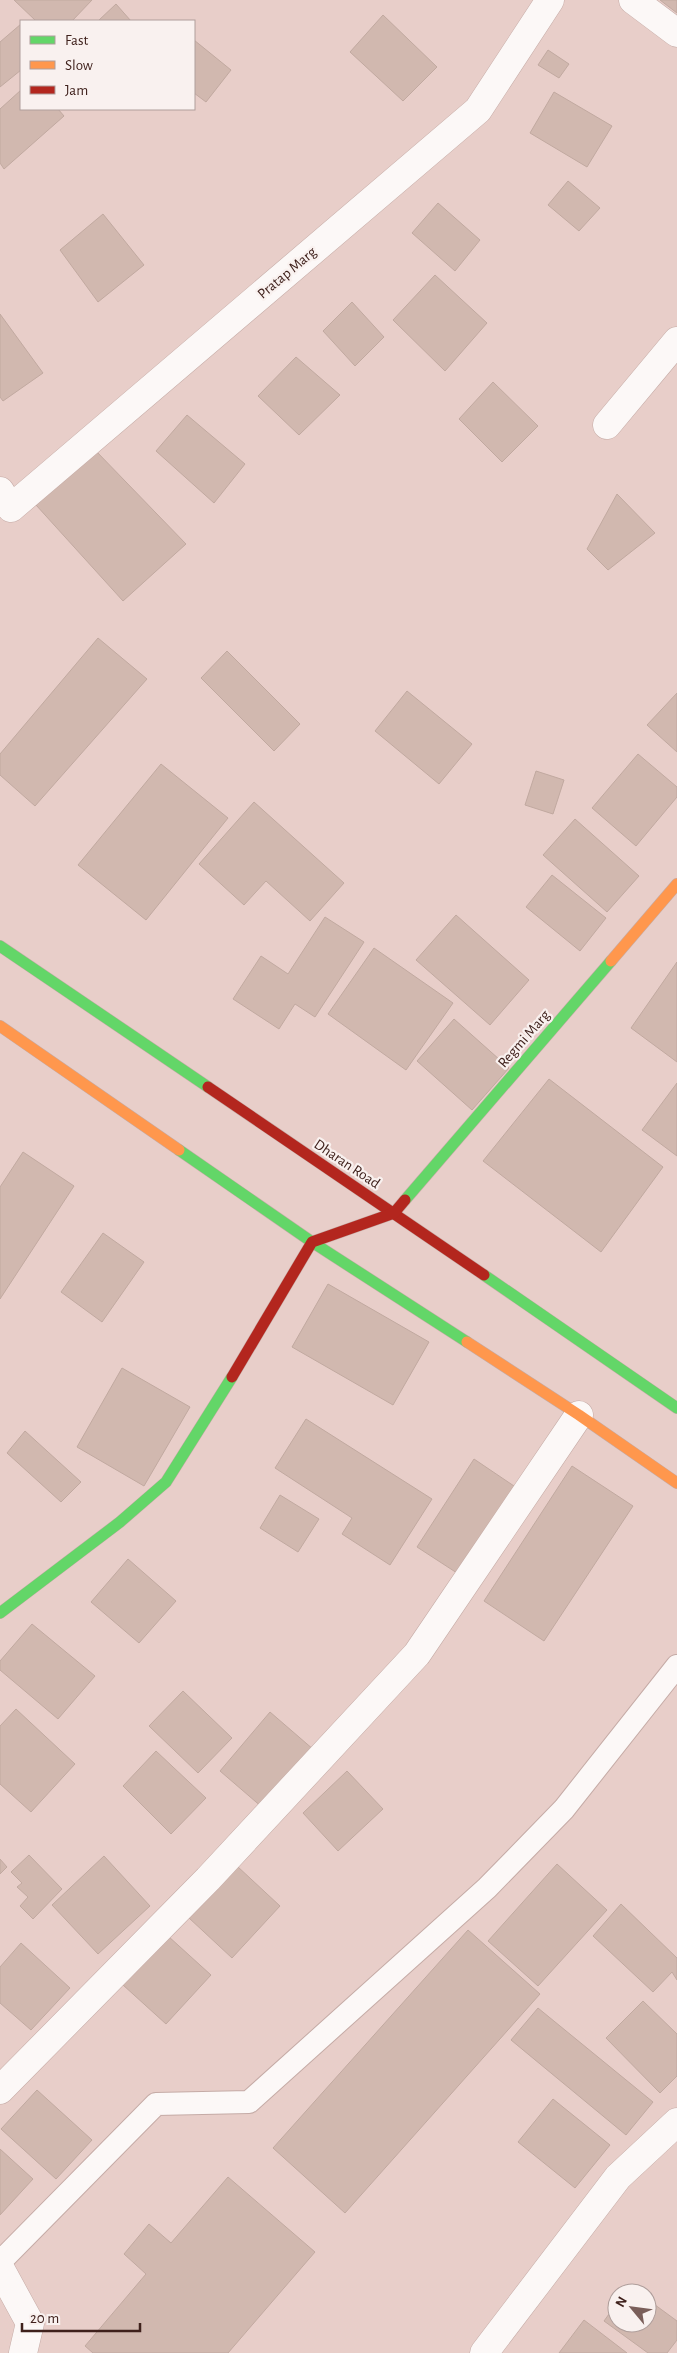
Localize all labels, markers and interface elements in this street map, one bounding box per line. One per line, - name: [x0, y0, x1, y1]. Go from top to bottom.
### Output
- legend: [20, 20, 195, 110]
- text: Fast: [65, 33, 89, 48]
- text: Slow: [65, 58, 93, 73]
- text: Jam: [65, 83, 88, 98]
- street label: Pratap Marg: [255, 244, 320, 302]
- street label: Regmi Marg: [495, 1007, 553, 1071]
- street label: Dharan Road: [311, 1137, 383, 1192]
- north arrow: [607, 2283, 657, 2333]
- text: N: [613, 2295, 630, 2310]
- scale bar: [22, 2300, 140, 2332]
- text: 20 m: [30, 2311, 59, 2326]

